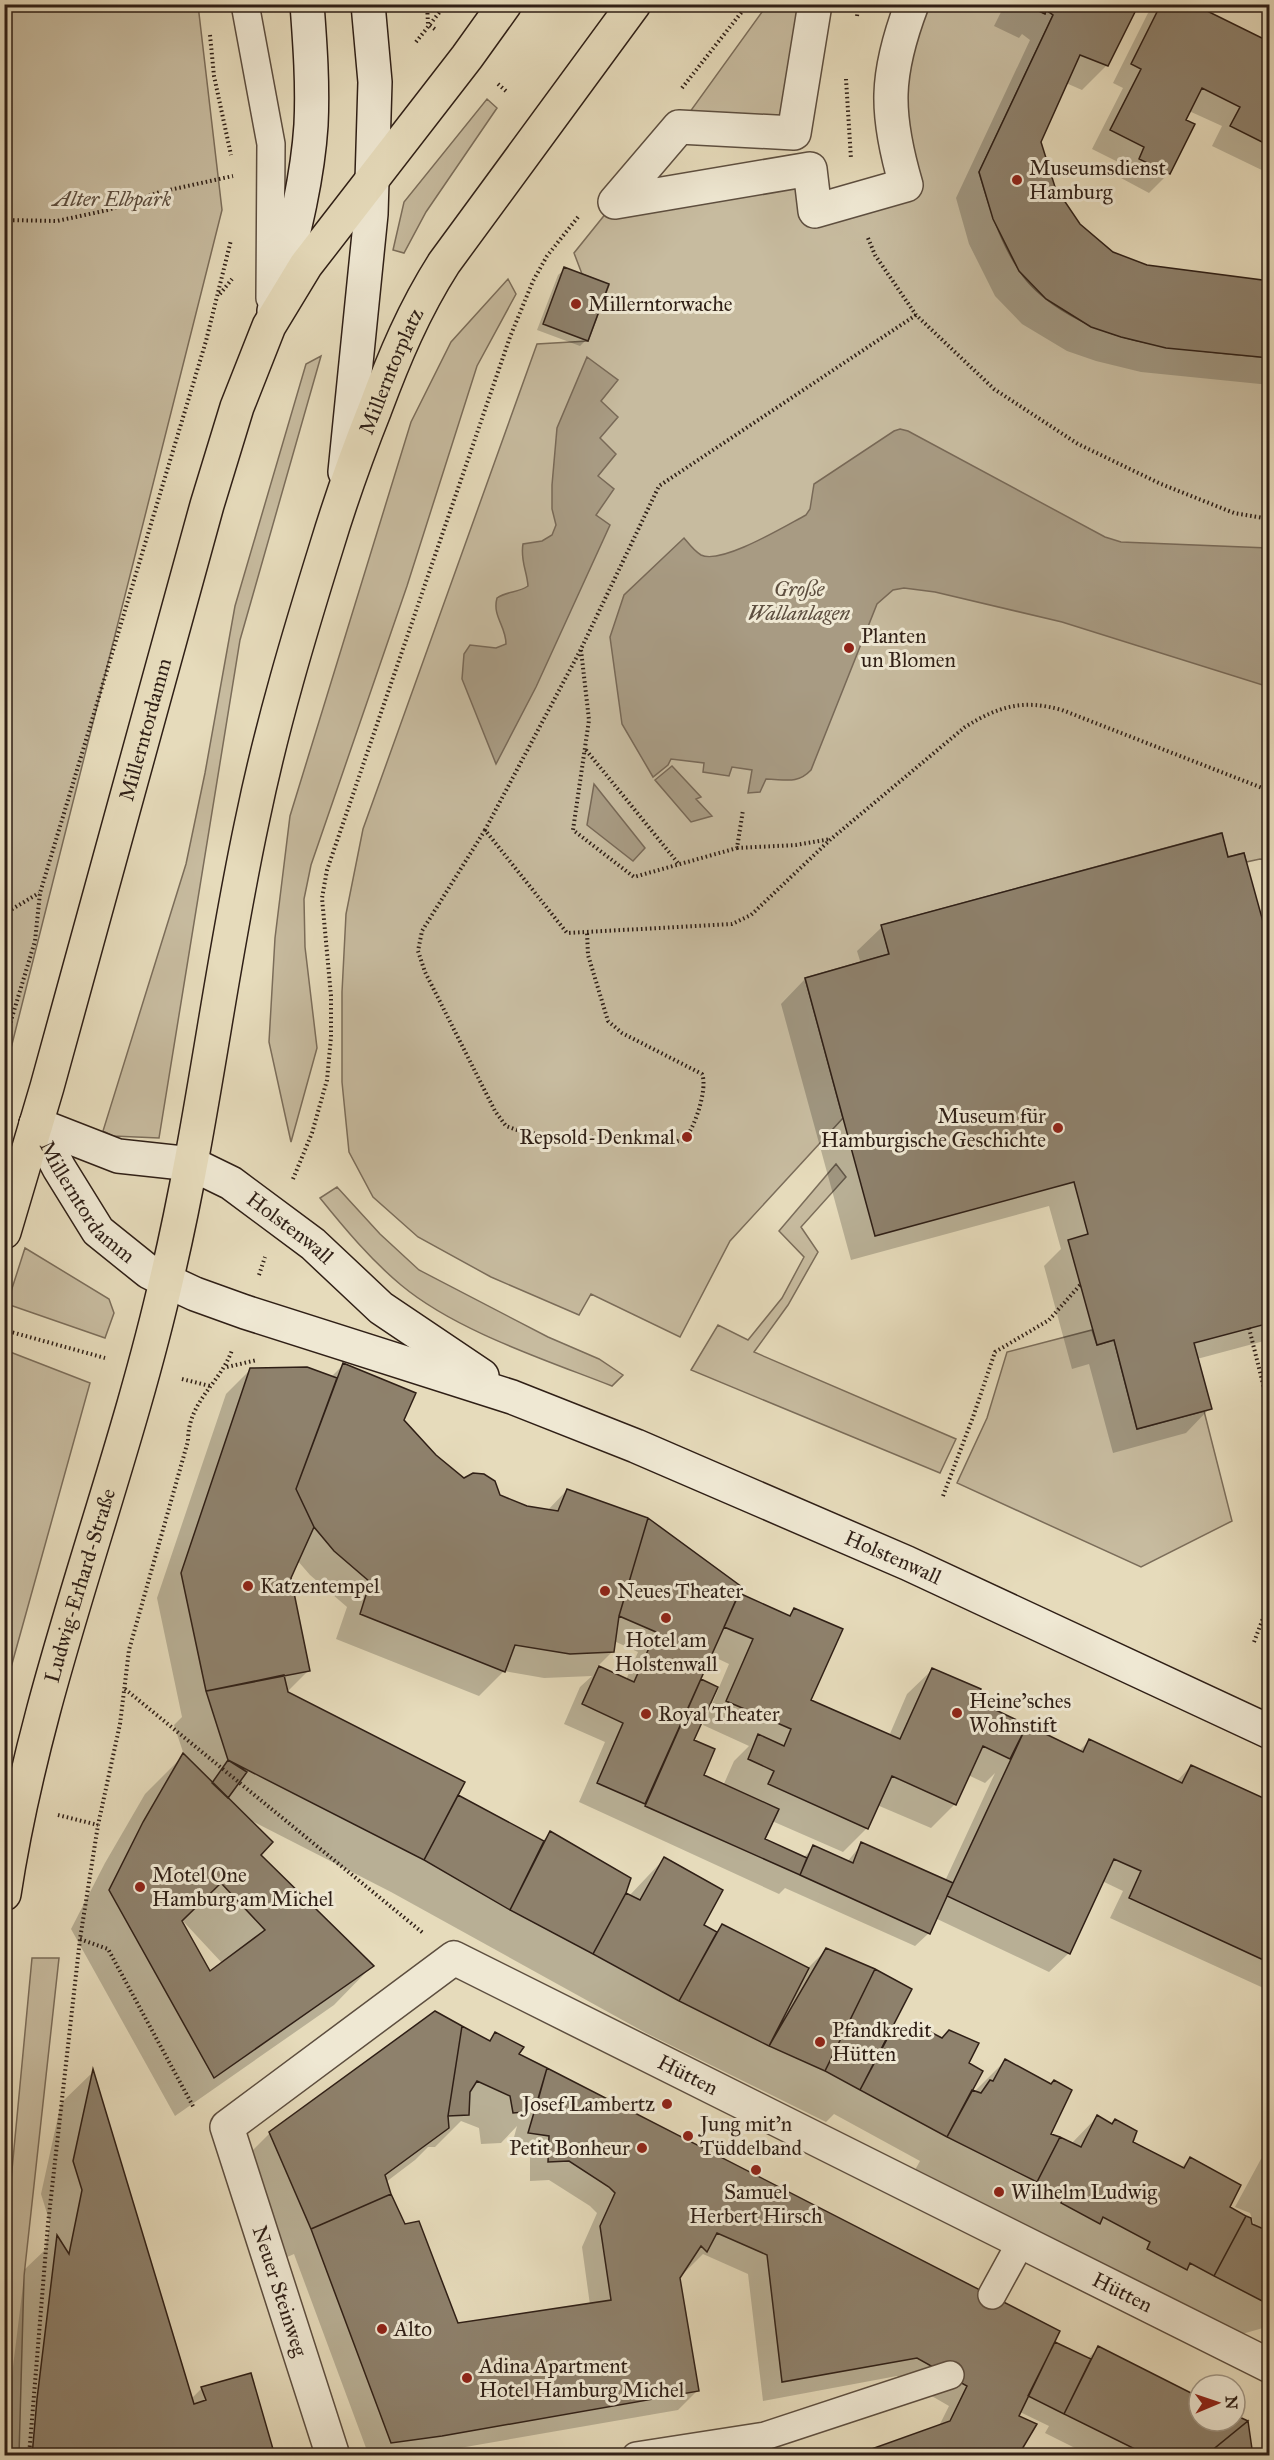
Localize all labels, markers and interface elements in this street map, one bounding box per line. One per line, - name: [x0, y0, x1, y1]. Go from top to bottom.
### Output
- place label: Museumsdienst Hamburg: [1029, 155, 1167, 205]
- marker: Museumsdienst Hamburg: [1010, 173, 1024, 187]
- park label: Alter Elbpark: [51, 186, 172, 212]
- place label: Millerntorwache: [588, 291, 733, 317]
- marker: Millerntorwache: [569, 297, 583, 311]
- street label: Millerntorplatz: [353, 303, 429, 438]
- park label: Große Wallanlagen: [748, 576, 850, 626]
- place label: Planten un Blomen: [861, 623, 956, 673]
- marker: Planten un Blomen: [842, 641, 856, 655]
- street label: Millerntordamm: [113, 655, 177, 804]
- place label: Museum für Hamburgische Geschichte: [821, 1103, 1046, 1153]
- marker: Museum für Hamburgische Geschichte: [1051, 1121, 1065, 1135]
- place label: Repsold-Denkmal: [519, 1124, 675, 1150]
- marker: Repsold-Denkmal: [680, 1130, 694, 1144]
- street label: Millerntordamm: [34, 1136, 141, 1269]
- street label: Holstenwall: [241, 1186, 339, 1270]
- street label: Ludwig-Erhard-Straße: [39, 1485, 121, 1686]
- street label: Holstenwall: [841, 1525, 946, 1590]
- place label: Katzentempel: [260, 1573, 380, 1599]
- place label: Neues Theater: [617, 1578, 743, 1604]
- marker: Katzentempel: [241, 1579, 255, 1593]
- marker: Neues Theater: [598, 1584, 612, 1598]
- marker: Hotel am Holstenwall: [659, 1611, 673, 1625]
- place label: Hotel am Holstenwall: [614, 1627, 718, 1677]
- place label: Heine'sches Wohnstift: [969, 1688, 1071, 1738]
- place label: Royal Theater: [658, 1701, 780, 1727]
- marker: Heine'sches Wohnstift: [950, 1706, 964, 1720]
- marker: Royal Theater: [639, 1707, 653, 1721]
- place label: Motel One Hamburg am Michel: [152, 1862, 334, 1912]
- marker: Motel One Hamburg am Michel: [133, 1880, 147, 1894]
- place label: Pfandkredit Hütten: [832, 2017, 932, 2067]
- marker: Pfandkredit Hütten: [813, 2035, 827, 2049]
- street label: Hütten: [653, 2049, 722, 2101]
- place label: Josef Lambertz: [520, 2091, 655, 2117]
- marker: Josef Lambertz: [660, 2097, 674, 2111]
- place label: Jung mit'n Tüddelband: [698, 2111, 802, 2161]
- marker: Jung mit'n Tüddelband: [681, 2129, 695, 2143]
- place label: Petit Bonheur: [509, 2135, 630, 2161]
- marker: Petit Bonheur: [635, 2141, 649, 2155]
- marker: Samuel Herbert Hirsch: [749, 2163, 763, 2177]
- place label: Samuel Herbert Hirsch: [689, 2179, 823, 2229]
- place label: Wilhelm Ludwig: [1011, 2179, 1157, 2205]
- marker: Wilhelm Ludwig: [992, 2185, 1006, 2199]
- street label: Neuer Steinweg: [247, 2222, 313, 2360]
- street label: Hütten: [1088, 2266, 1157, 2318]
- place label: Alto: [393, 2316, 432, 2342]
- marker: Alto: [375, 2322, 389, 2336]
- place label: Adina Apartment Hotel Hamburg Michel: [478, 2353, 685, 2403]
- marker: Adina Apartment Hotel Hamburg Michel: [460, 2371, 474, 2385]
- north arrow: [1187, 2373, 1247, 2433]
- text: N: [1222, 2395, 1241, 2410]

